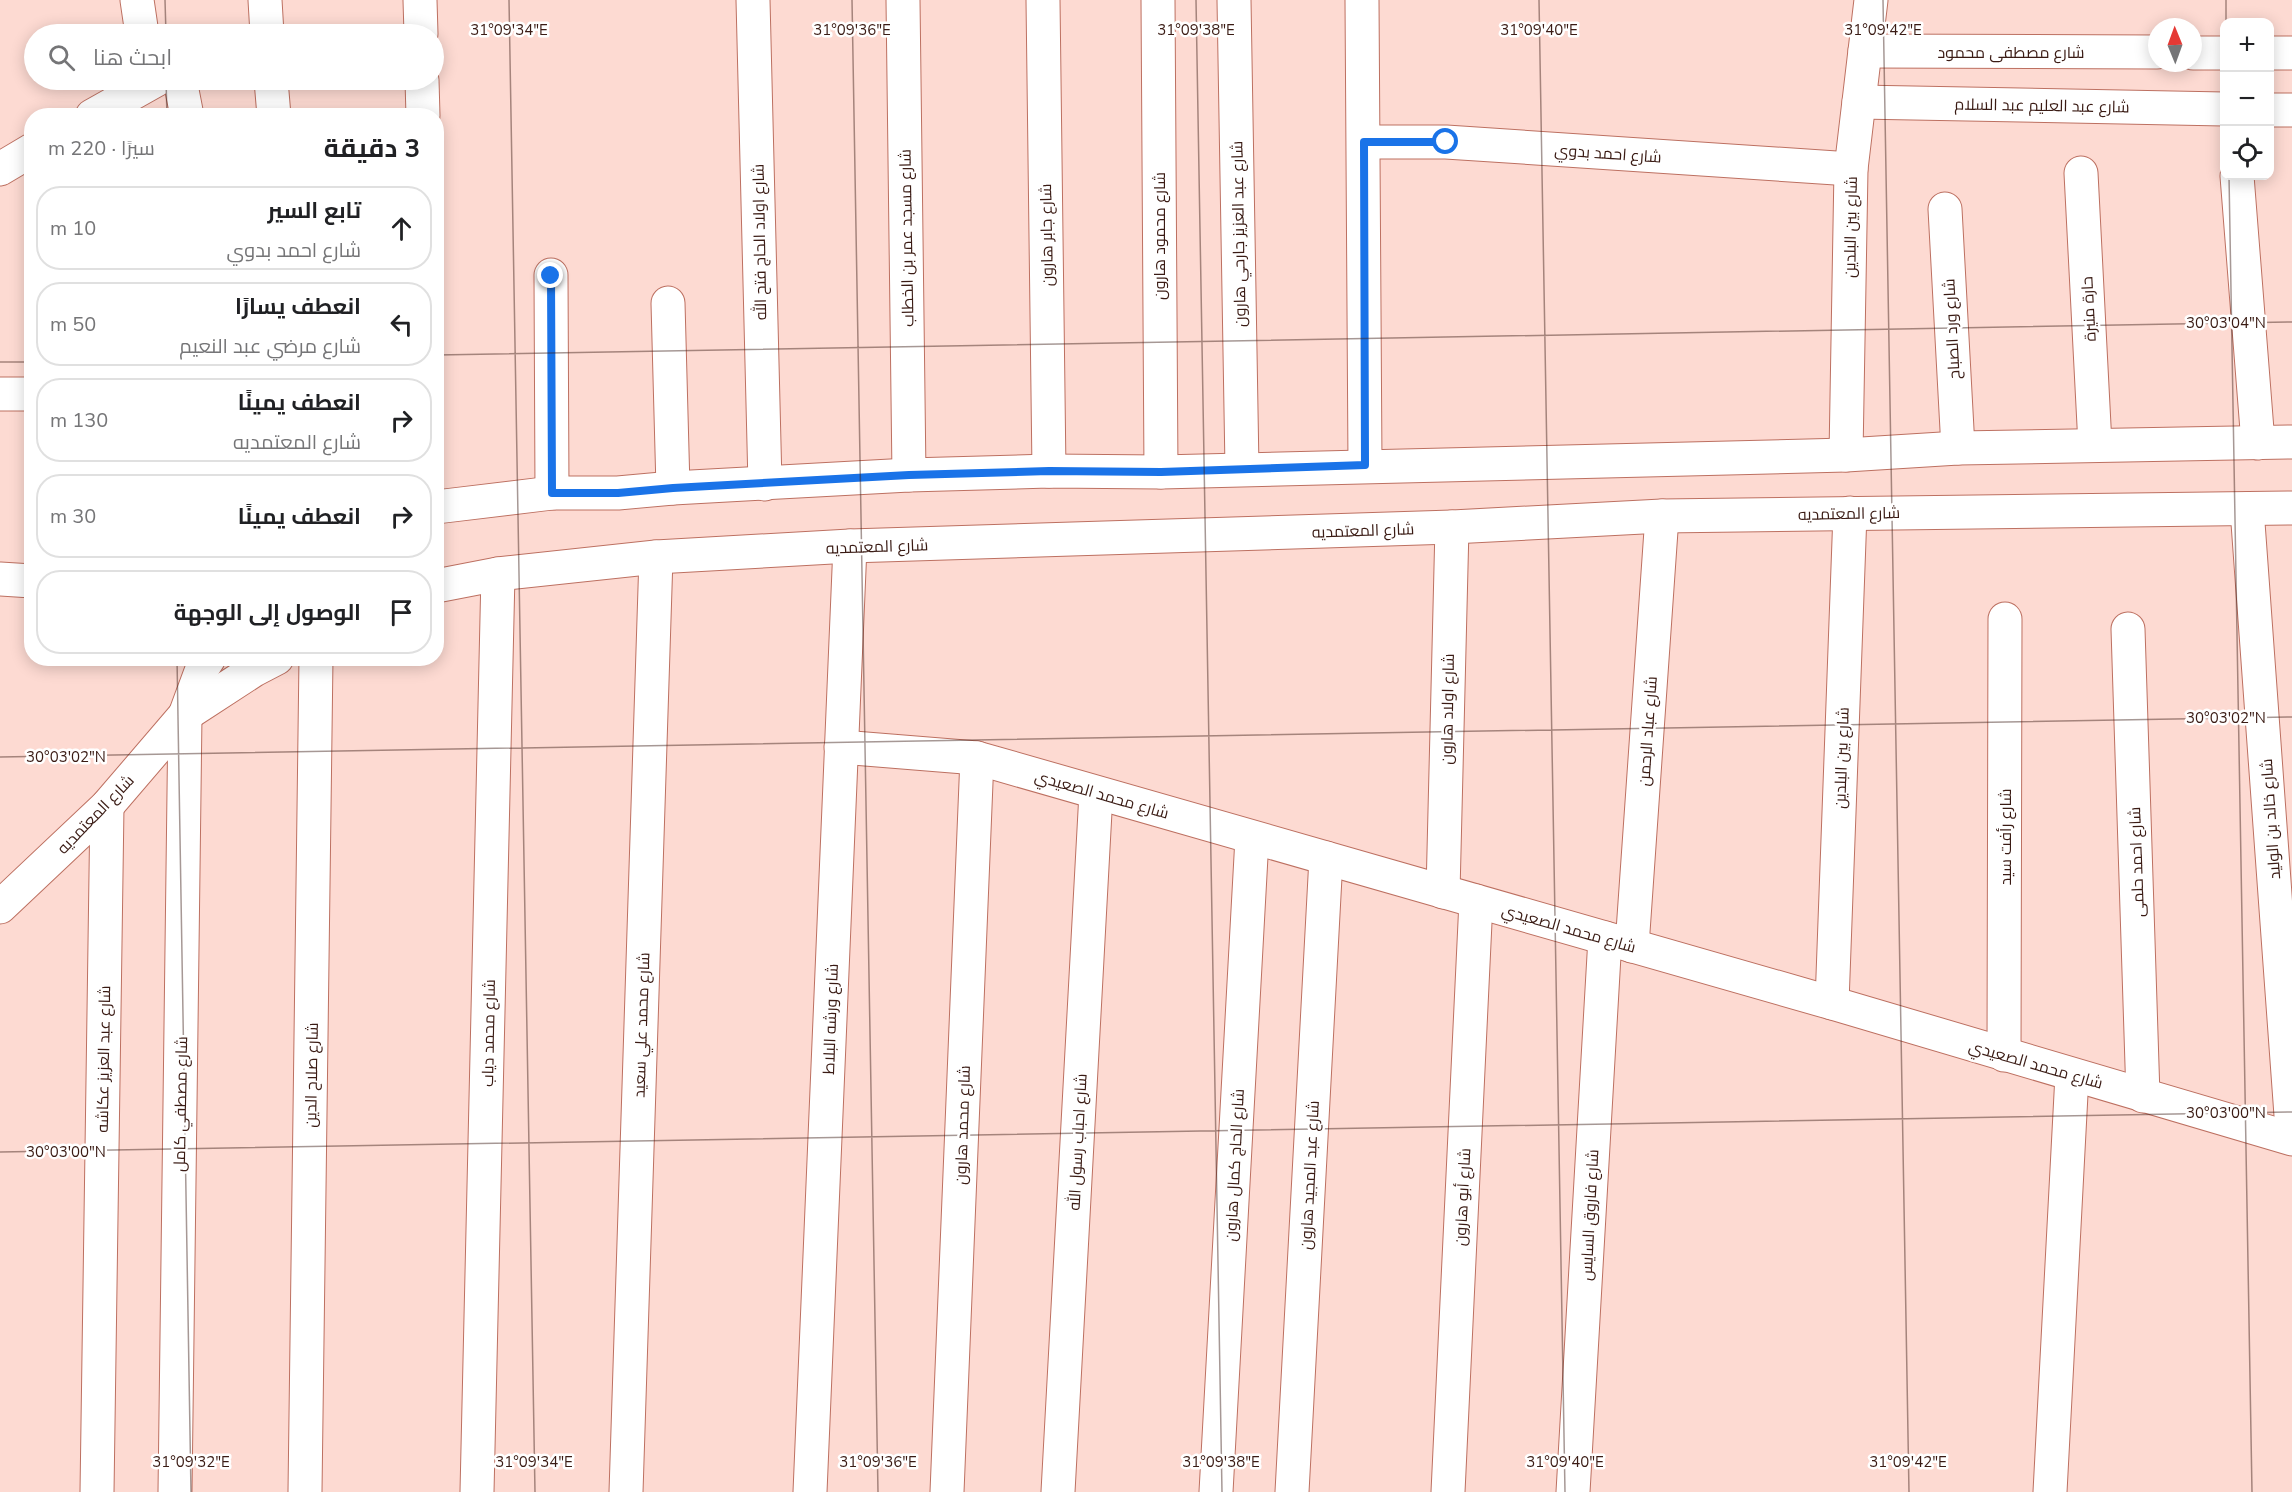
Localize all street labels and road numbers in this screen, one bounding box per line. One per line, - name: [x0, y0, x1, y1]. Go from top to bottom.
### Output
- street label: شارع مصطفى محمود: [1937, 42, 2085, 64]
- street label: شارع عبد العليم عبد السلام: [1954, 93, 2130, 119]
- street label: شارع احمد بدوي: [1553, 139, 1662, 171]
- street label: شارع عبد العزيز جارحي هارون: [1226, 141, 1254, 327]
- street label: شارع مسجد عمر بن الخطاب: [894, 149, 920, 327]
- street label: شارع اولاد الحاج فتح الله: [748, 164, 772, 320]
- street label: شارع محمود هارون: [1149, 172, 1171, 300]
- street label: شارع بين البلدين: [1839, 176, 1863, 278]
- street label: شارع جابر هارون: [1035, 183, 1059, 287]
- street label: حارة منيرة: [2076, 276, 2102, 342]
- street label: شارع ورد الصباح: [1938, 278, 1966, 380]
- street label: شارع المعتمديه: [1798, 502, 1900, 526]
- street label: شارع المعتمديه: [1311, 518, 1415, 544]
- street label: شارع المعتمديه: [825, 534, 929, 560]
- street label: شارع اولاد هارون: [1436, 653, 1460, 765]
- street label: شارع عباد الرحمن: [1633, 675, 1663, 787]
- street label: شارع بين البلدين: [1829, 707, 1855, 809]
- street label: شارع خالد بن الوليد: [2256, 758, 2286, 880]
- street label: شارع محمد الصعيدي: [1032, 765, 1171, 827]
- street label: شارع المعتمديه: [52, 770, 139, 859]
- street label: شارع رأفت سيد: [1995, 788, 2017, 886]
- street label: شارع احمد حلمى: [2124, 806, 2150, 918]
- street label: شارع محمد الصعيدي: [1499, 899, 1638, 961]
- street label: شارع محمد علي سعيد: [628, 952, 658, 1098]
- street label: شارع ورشه البلاط: [818, 963, 844, 1075]
- street label: شارع محمد دياب: [477, 979, 501, 1087]
- street label: شارع عبد العزيز عكاشه: [92, 985, 116, 1133]
- street label: شارع صلاح الدين: [300, 1022, 324, 1128]
- street label: شارع محمد الصعيدي: [1966, 1035, 2105, 1097]
- street label: شارع مصطفي كامل: [169, 1036, 195, 1172]
- street label: شارع محمد هارون: [950, 1065, 976, 1185]
- street label: شارع احباب رسول الله: [1063, 1073, 1093, 1211]
- street label: شارع الحاج كمال هارون: [1220, 1088, 1250, 1242]
- street label: شارع عبد المجيد هارون: [1295, 1100, 1325, 1250]
- street label: شارع أبو هارون: [1449, 1147, 1477, 1247]
- street label: شارع فاروق السايس: [1576, 1149, 1604, 1281]

